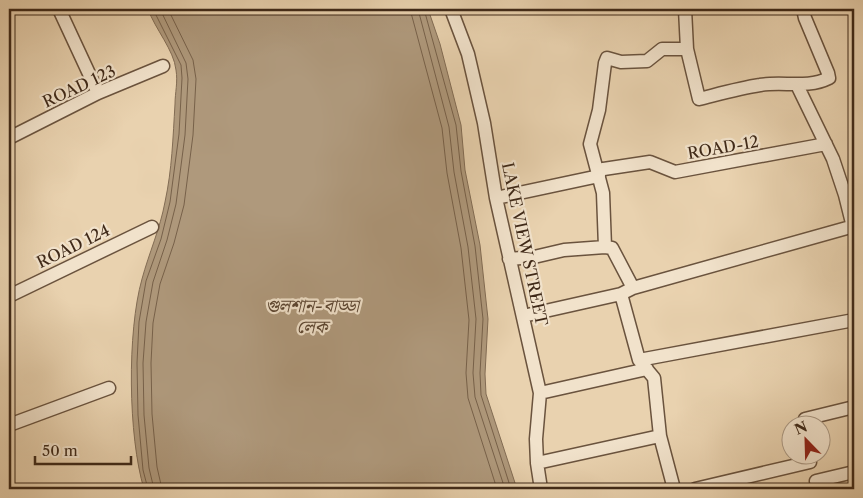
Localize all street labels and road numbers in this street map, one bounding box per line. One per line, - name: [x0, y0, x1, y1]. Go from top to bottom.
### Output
- street label: ROAD 123: [39, 60, 119, 112]
- street label: ROAD-12: [686, 131, 760, 163]
- street label: LAKE VIEW STREET: [498, 160, 552, 328]
- street label: ROAD 124: [33, 220, 113, 272]

